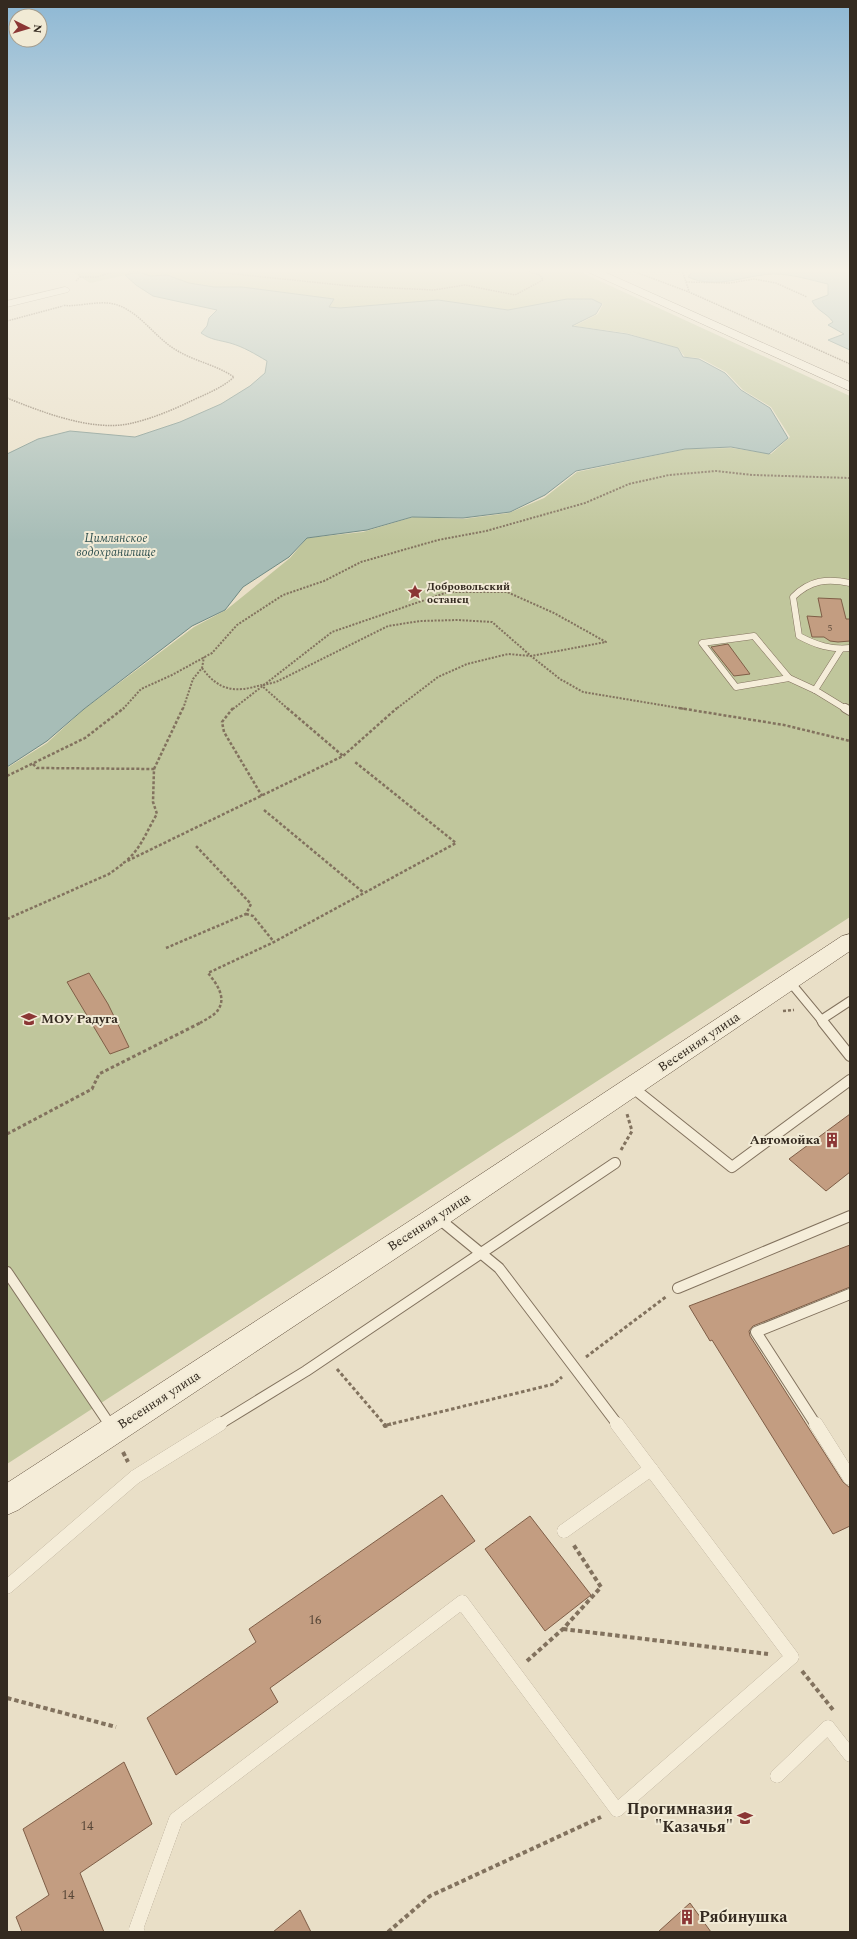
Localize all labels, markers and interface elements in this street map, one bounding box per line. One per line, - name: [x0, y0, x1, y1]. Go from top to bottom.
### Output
- north arrow: [8, 8, 48, 48]
- text: N: [29, 24, 46, 34]
- water label: Цимлянское водохранилище: [76, 529, 156, 562]
- place label: Добровольский останец: [427, 578, 510, 608]
- place icon: Добровольский останец: [406, 583, 424, 601]
- house number: 5: [828, 621, 833, 635]
- street label: Весенняя улица: [654, 1007, 745, 1077]
- place label: МОУ Радуга: [41, 1009, 118, 1029]
- school or university icon: МОУ Радуга: [20, 1010, 38, 1028]
- place label: Автомойка: [750, 1130, 820, 1150]
- building icon: Автомойка: [823, 1131, 841, 1149]
- street label: Весенняя улица: [384, 1187, 475, 1256]
- street label: Весенняя улица: [114, 1365, 205, 1434]
- house number: 16: [309, 1610, 322, 1630]
- place label: Прогимназия "Казачья": [627, 1797, 733, 1839]
- school or university icon: Прогимназия "Казачья": [736, 1809, 754, 1827]
- house number: 14: [81, 1816, 94, 1836]
- house number: 14: [62, 1885, 75, 1905]
- place label: Рябинушка: [699, 1905, 788, 1929]
- building icon: Рябинушка: [678, 1908, 696, 1926]

